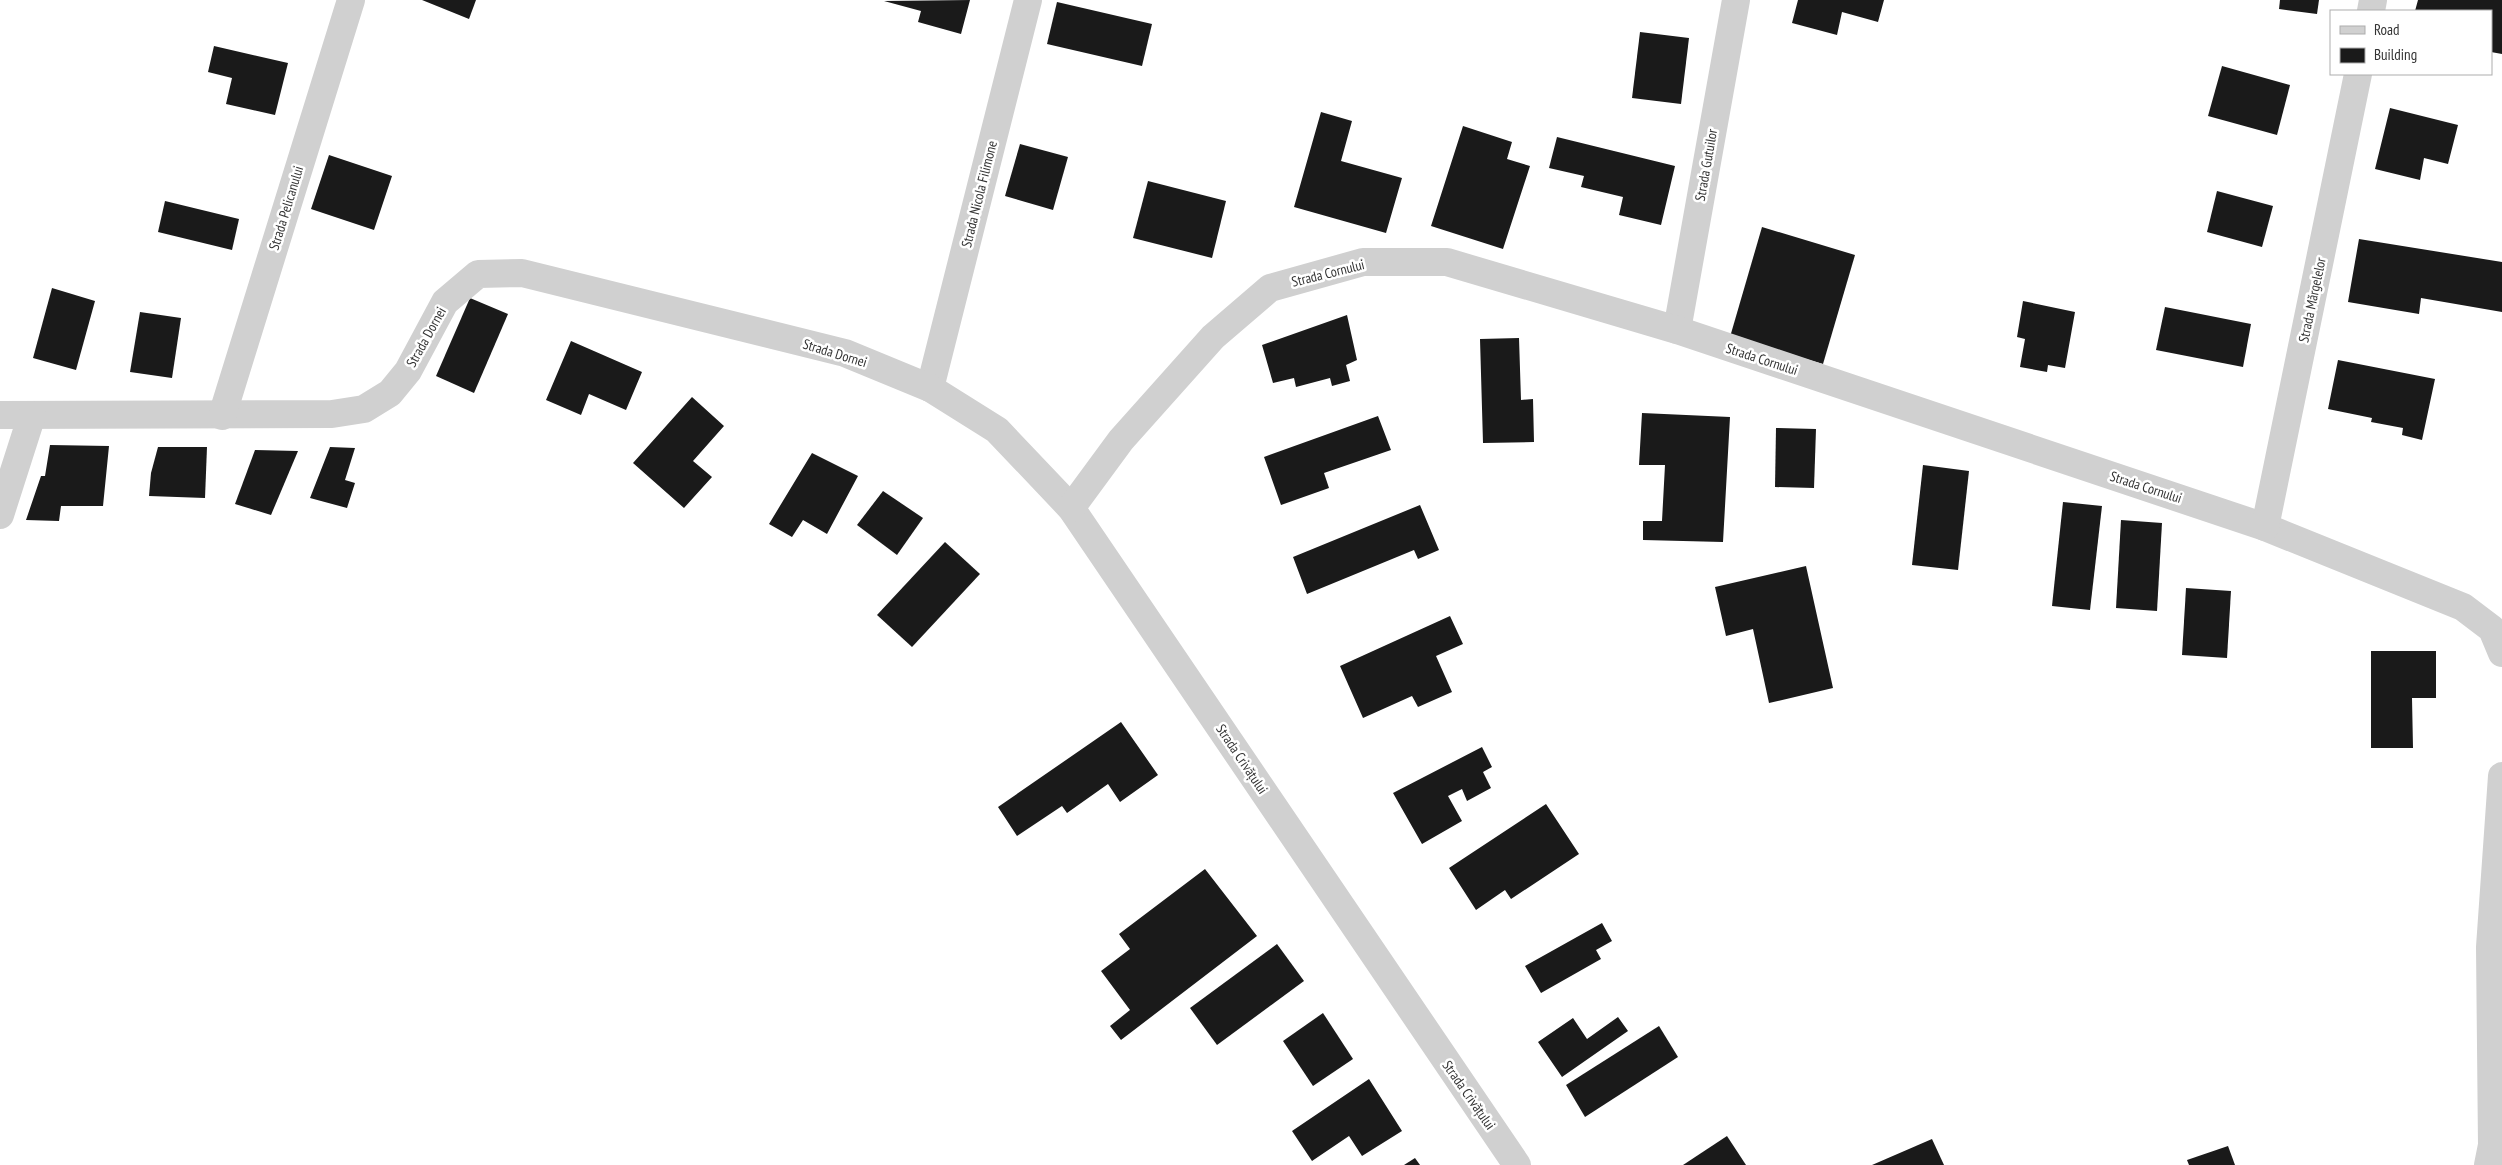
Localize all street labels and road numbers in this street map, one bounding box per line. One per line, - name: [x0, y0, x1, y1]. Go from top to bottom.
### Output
- street label: Strada Gutuilor: [1691, 127, 1721, 203]
- street label: Strada Nicola Filimone: [957, 139, 1001, 249]
- street label: Strada Pelicanului: [265, 164, 307, 252]
- street label: Strada Cornului: [1290, 255, 1366, 291]
- street label: Strada Mărgelelor: [2294, 256, 2330, 344]
- street label: Strada Dornei: [402, 304, 450, 370]
- street label: Strada Dornei: [801, 335, 869, 371]
- street label: Strada Cornului: [1724, 339, 1800, 379]
- street label: Strada Cornului: [2108, 467, 2184, 507]
- street label: Strada Crivățului: [1212, 721, 1272, 797]
- street label: Strada Crivățului: [1439, 1057, 1499, 1133]

